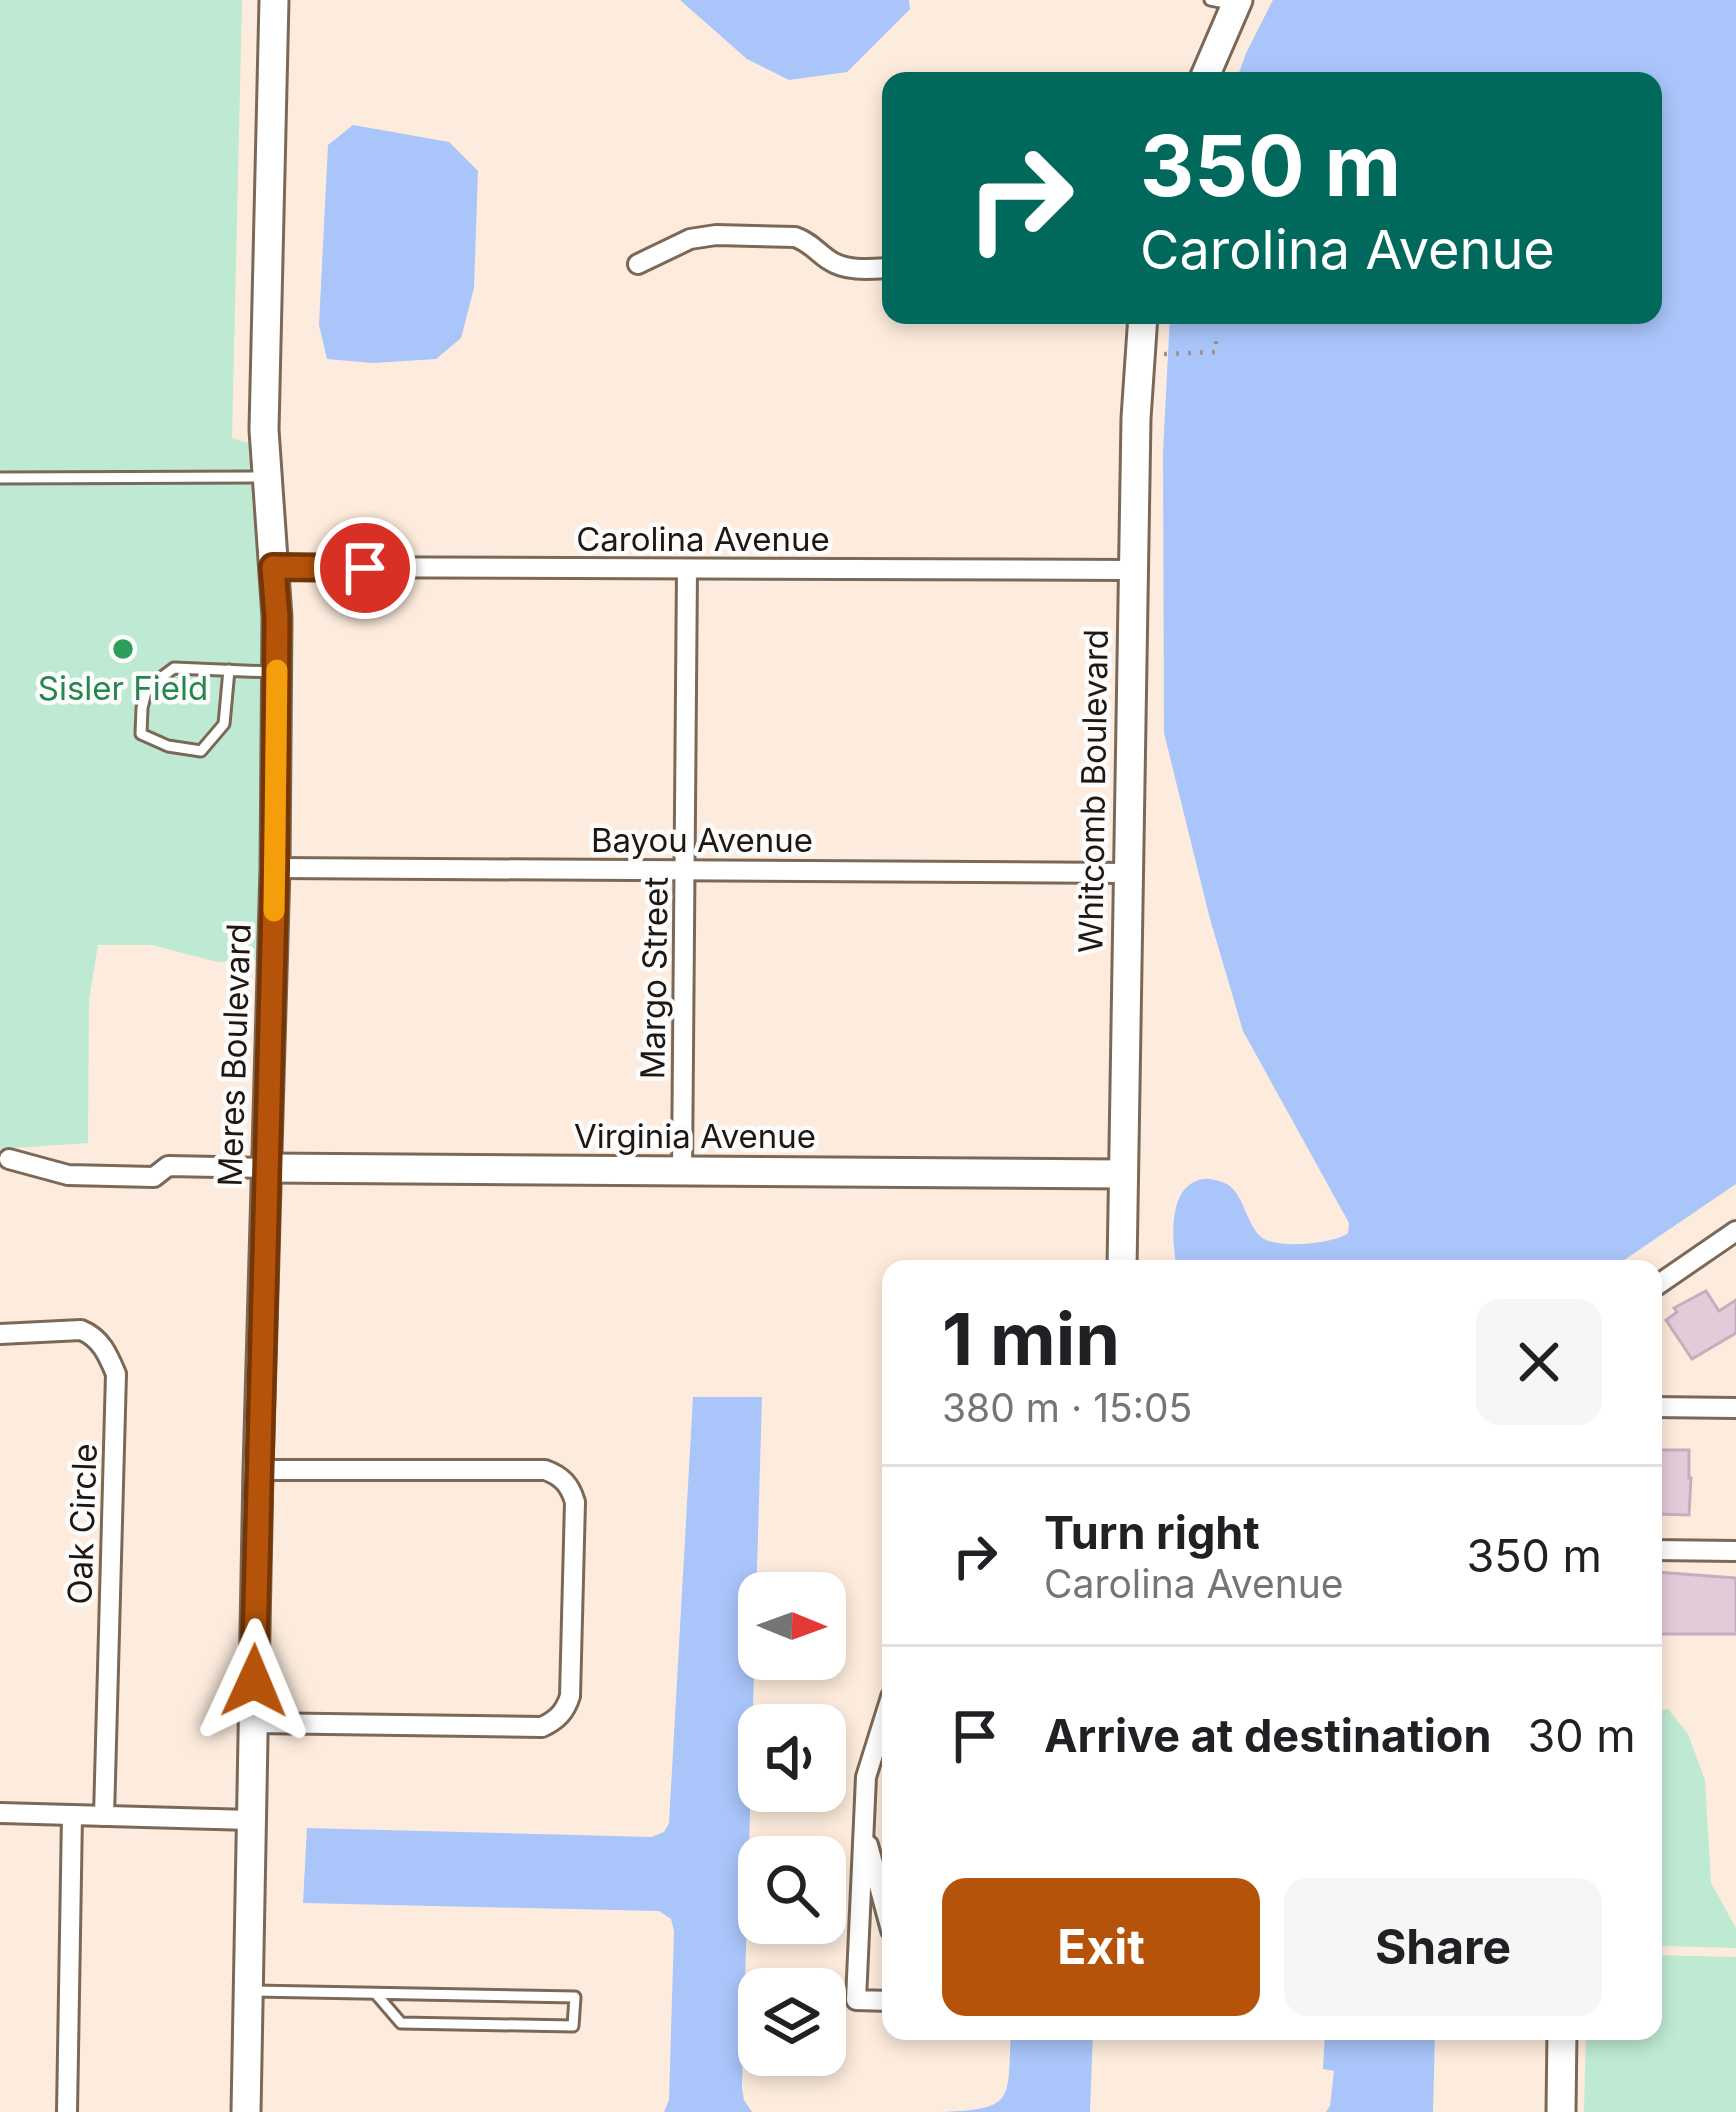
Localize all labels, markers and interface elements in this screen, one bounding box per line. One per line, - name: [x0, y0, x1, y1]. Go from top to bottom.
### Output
- text: 350 m: [1140, 115, 1401, 216]
- icon: right: [942, 120, 1098, 276]
- text: Carolina Avenue: [1140, 217, 1555, 282]
- pin: [314, 517, 416, 619]
- street label: Carolina Avenue: [576, 519, 830, 559]
- icon: arrive: [332, 535, 398, 601]
- street label: Whitcomb Boulevard: [1070, 629, 1116, 953]
- marker: Sisler Field: [110, 636, 136, 662]
- place label: Sisler Field: [38, 668, 208, 708]
- street label: Bayou Avenue: [591, 820, 813, 860]
- street label: Margo Street: [632, 876, 676, 1080]
- street label: Meres Boulevard: [209, 923, 259, 1187]
- street label: Virginia Avenue: [574, 1116, 816, 1156]
- text: 1 min: [942, 1295, 1120, 1382]
- button: close: [1476, 1299, 1602, 1425]
- text: 380 m · 15:05: [942, 1384, 1192, 1431]
- street label: Oak Circle: [59, 1443, 105, 1605]
- text: Turn right: [1044, 1505, 1260, 1560]
- icon: right: [942, 1523, 1008, 1589]
- text: 350 m: [1466, 1528, 1602, 1583]
- text: Carolina Avenue: [1044, 1560, 1344, 1607]
- north arrow: [738, 1572, 846, 1680]
- map controls: [738, 1572, 846, 2076]
- position arrow: [191, 1618, 317, 1744]
- icon: arrive: [942, 1703, 1008, 1769]
- button: sound: [738, 1704, 846, 1812]
- text: Arrive at destination: [1044, 1708, 1491, 1763]
- text: 30 m: [1527, 1708, 1636, 1763]
- button: search: [738, 1836, 846, 1944]
- button: Exit: [942, 1878, 1260, 2016]
- button: Share: [1284, 1878, 1602, 2016]
- button: layers: [738, 1968, 846, 2076]

